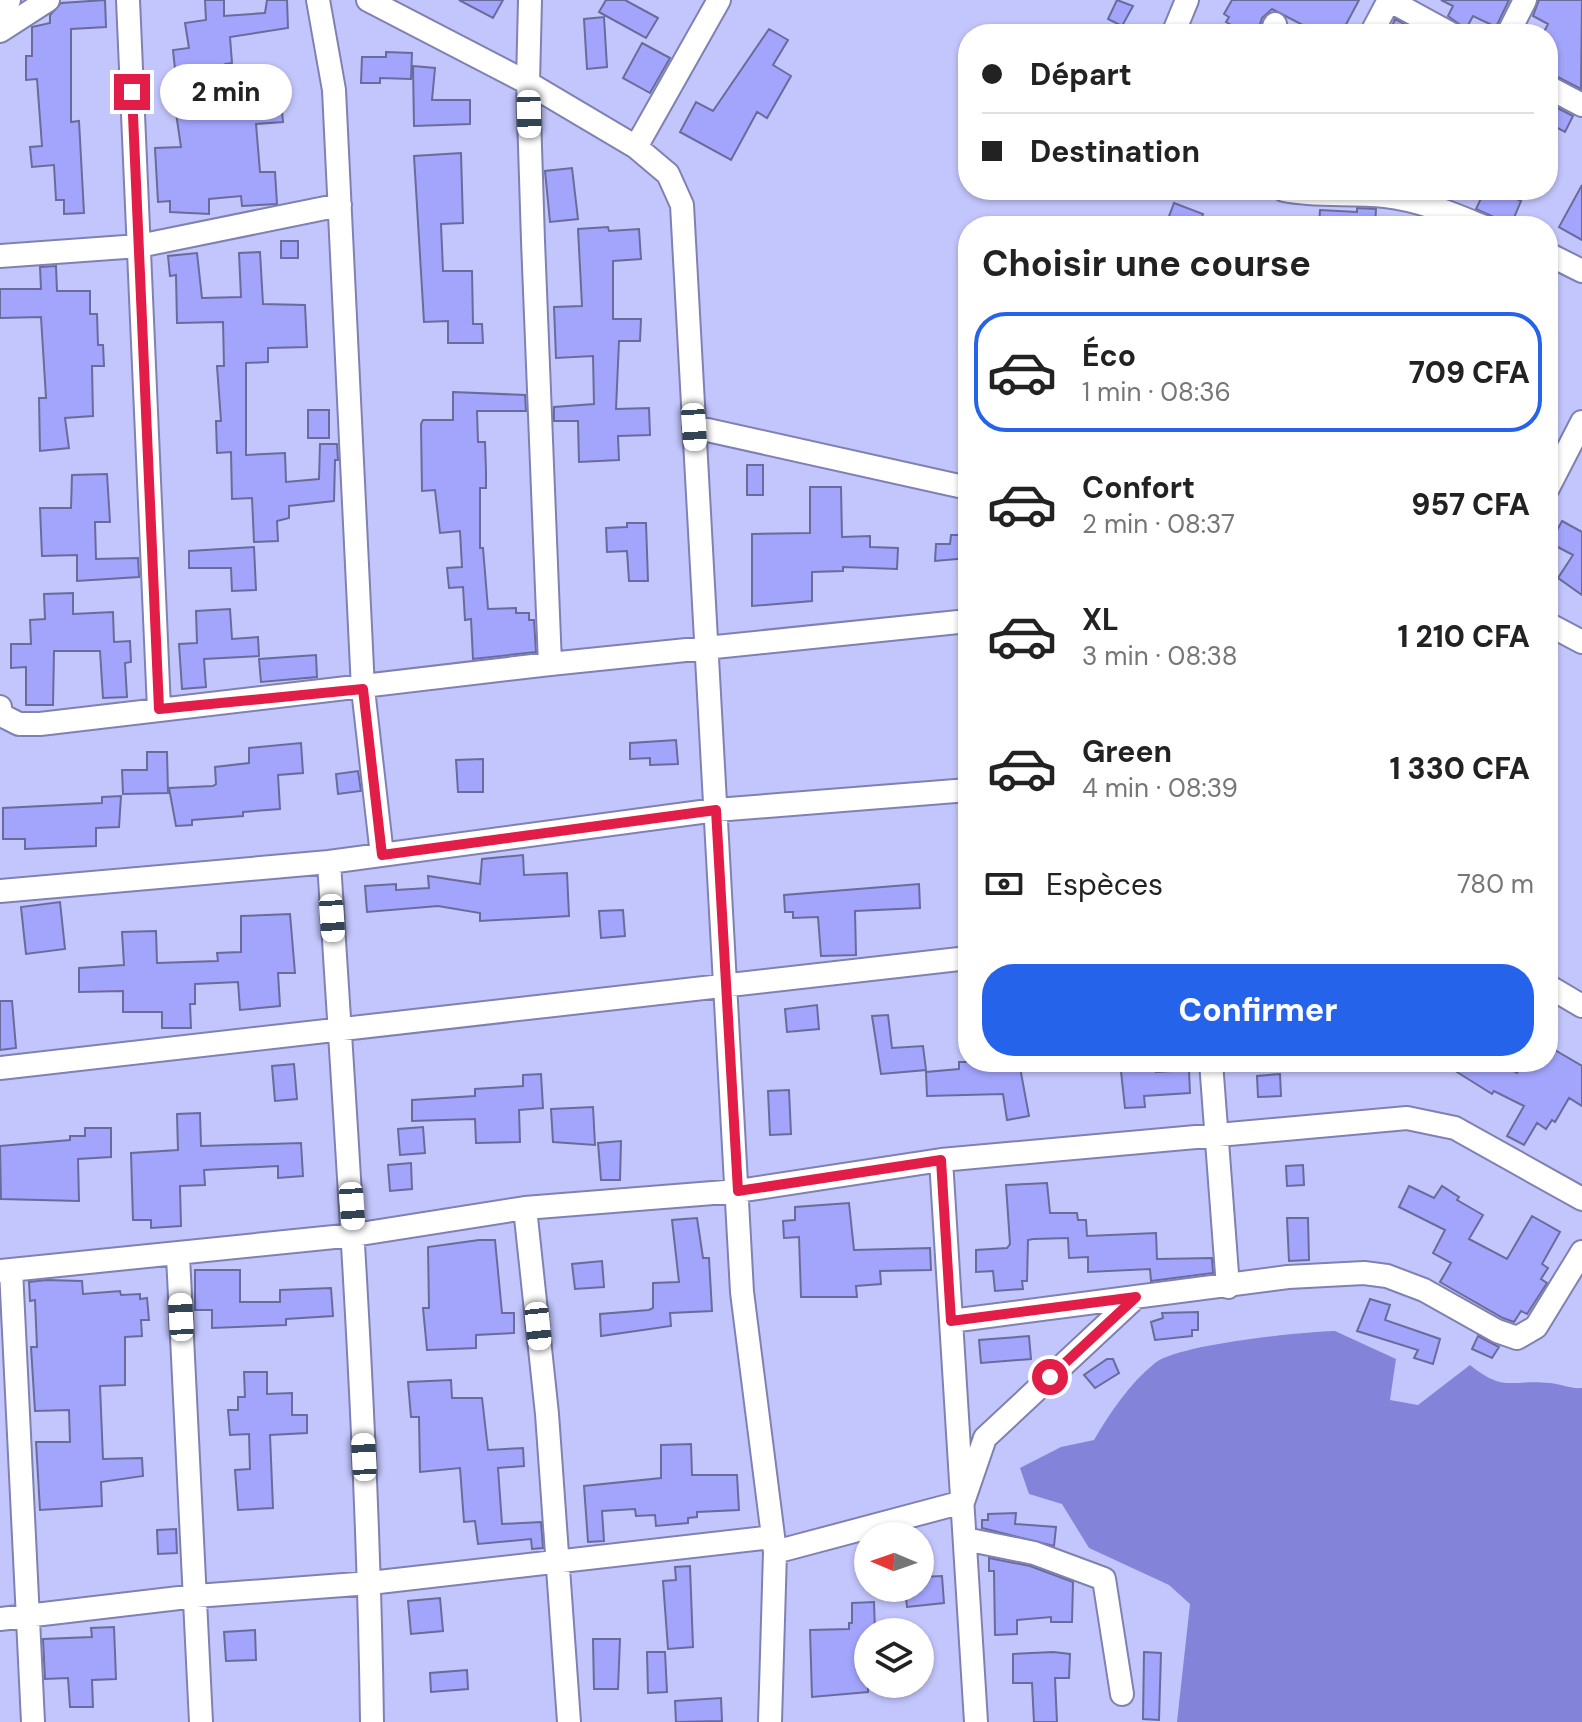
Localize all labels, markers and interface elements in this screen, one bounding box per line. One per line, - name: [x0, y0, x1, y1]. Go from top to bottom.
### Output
- text: Départ: [1030, 55, 1132, 94]
- callout: 2 min: [160, 64, 292, 120]
- route end: [114, 74, 150, 110]
- text: 2 min: [191, 75, 261, 109]
- car: [517, 90, 541, 138]
- text: Destination: [1030, 132, 1200, 171]
- text: Choisir une course: [982, 240, 1311, 287]
- icon: car: [986, 336, 1058, 408]
- text: Éco: [1082, 336, 1136, 375]
- text: 709 CFA: [1409, 353, 1530, 392]
- text: 1 min · 08:36: [1082, 375, 1231, 409]
- car: [680, 402, 708, 452]
- icon: car: [986, 468, 1058, 540]
- text: Confort: [1082, 468, 1195, 507]
- text: 957 CFA: [1411, 485, 1530, 524]
- text: 2 min · 08:37: [1082, 507, 1235, 541]
- icon: car: [986, 600, 1058, 672]
- text: XL: [1082, 600, 1119, 639]
- text: 1 210 CFA: [1397, 617, 1530, 656]
- text: 3 min · 08:38: [1082, 639, 1238, 673]
- icon: car: [986, 732, 1058, 804]
- text: Green: [1082, 732, 1172, 771]
- text: 1 330 CFA: [1390, 749, 1530, 788]
- text: 4 min · 08:39: [1082, 771, 1238, 805]
- icon: cash: [982, 862, 1026, 906]
- text: Espèces: [1046, 865, 1163, 904]
- text: 780 m: [1457, 867, 1534, 901]
- car: [318, 893, 346, 943]
- button: Confirmer: [982, 964, 1534, 1056]
- car: [338, 1181, 366, 1231]
- car: [168, 1292, 194, 1342]
- car: [524, 1301, 552, 1351]
- route start: [1032, 1359, 1068, 1395]
- car: [351, 1432, 377, 1482]
- north arrow: [854, 1522, 934, 1602]
- map controls: [854, 1522, 934, 1698]
- button: layers: [854, 1618, 934, 1698]

